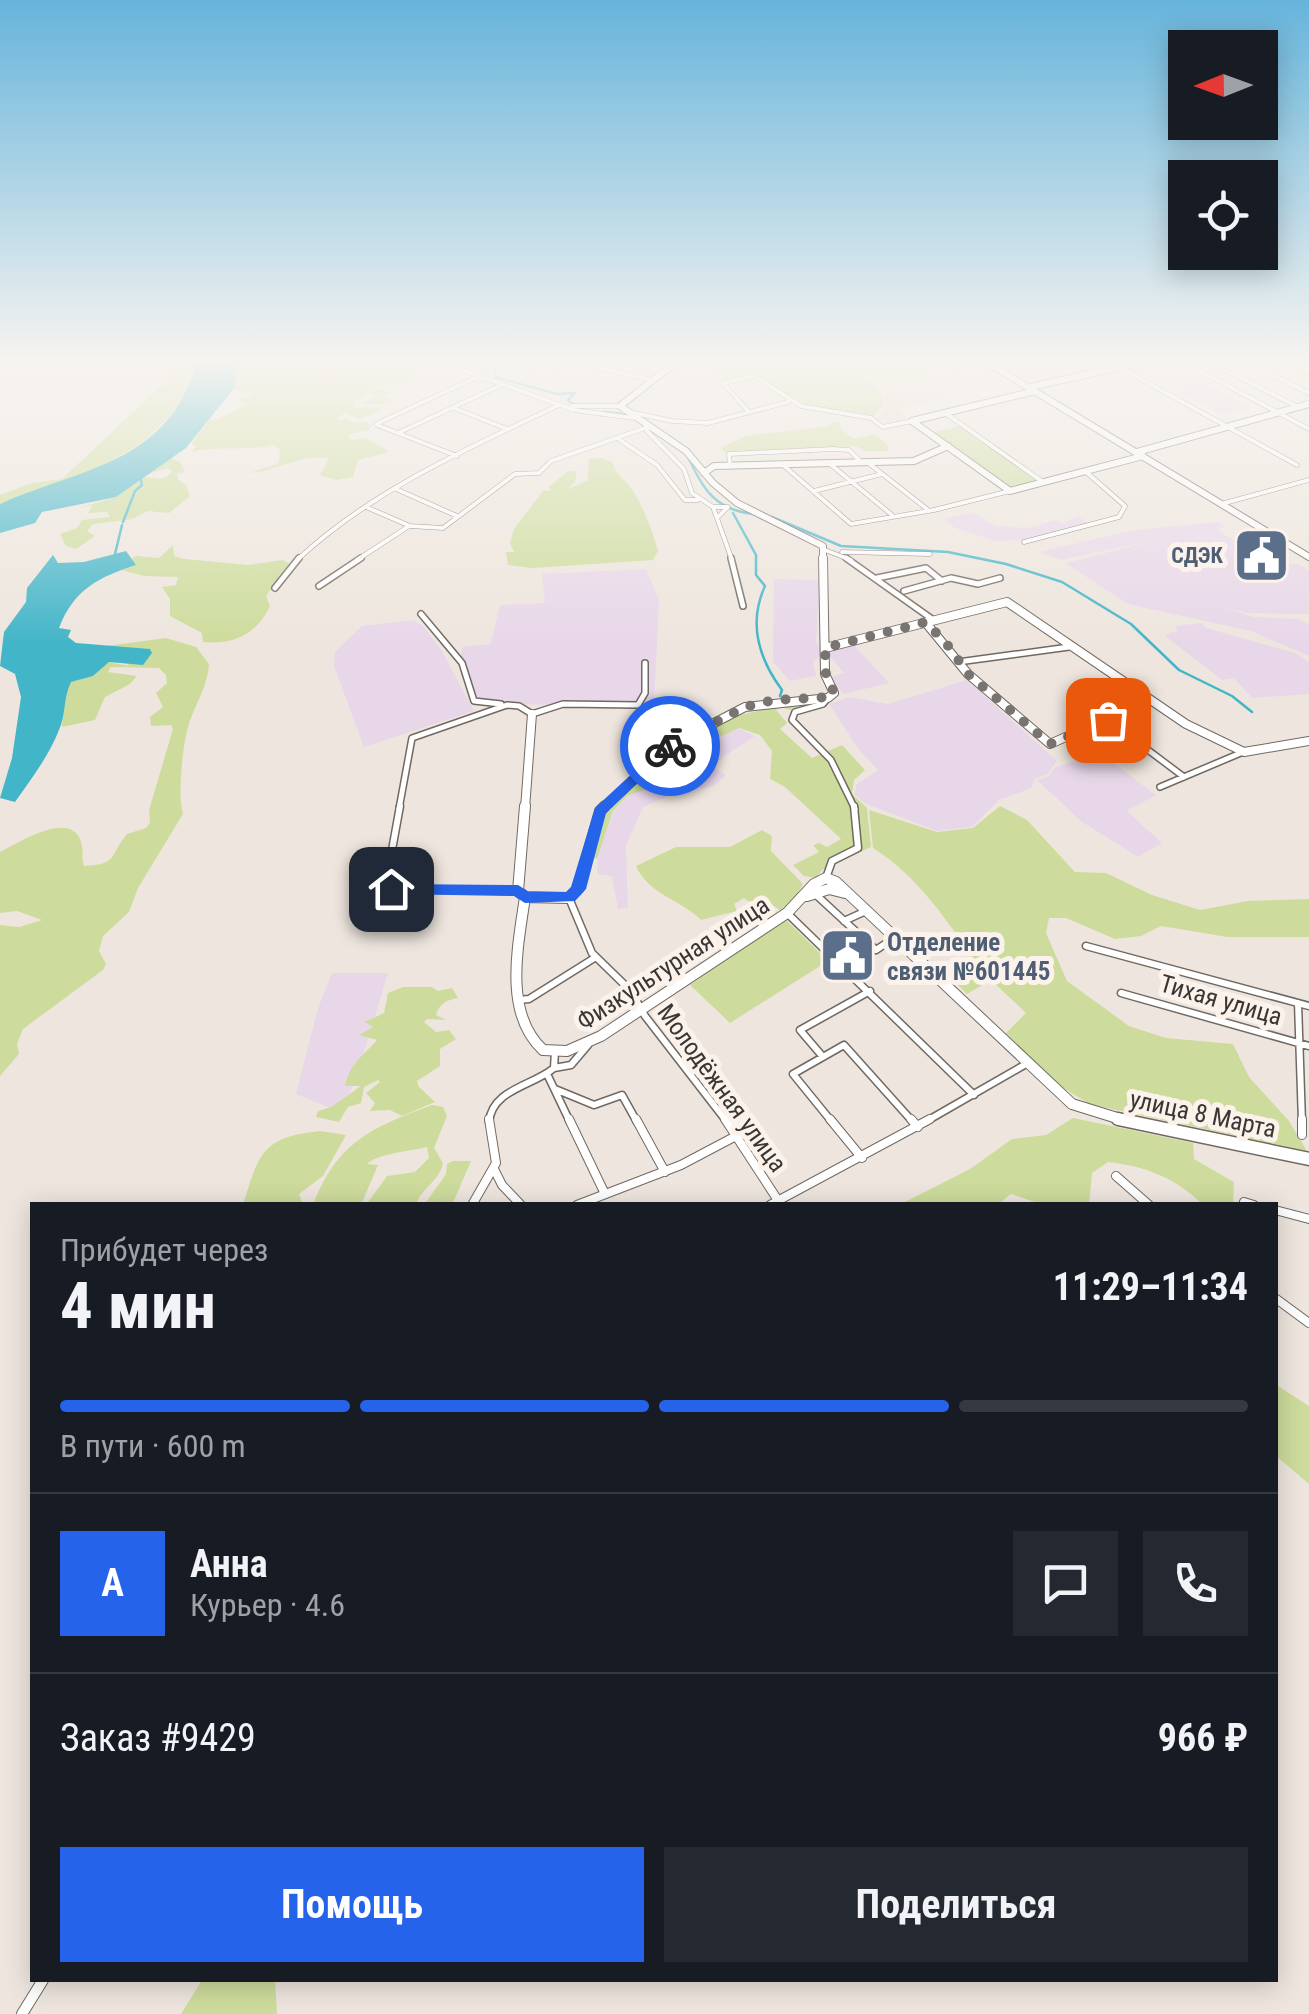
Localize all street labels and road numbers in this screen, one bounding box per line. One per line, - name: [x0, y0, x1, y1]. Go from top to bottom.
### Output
- street label: Физкультурная улица: [572, 890, 774, 1036]
- street label: Тихая улица: [1157, 969, 1285, 1031]
- street label: Молодёжная улица: [651, 998, 793, 1178]
- street label: улица 8 Марта: [1127, 1084, 1279, 1144]

